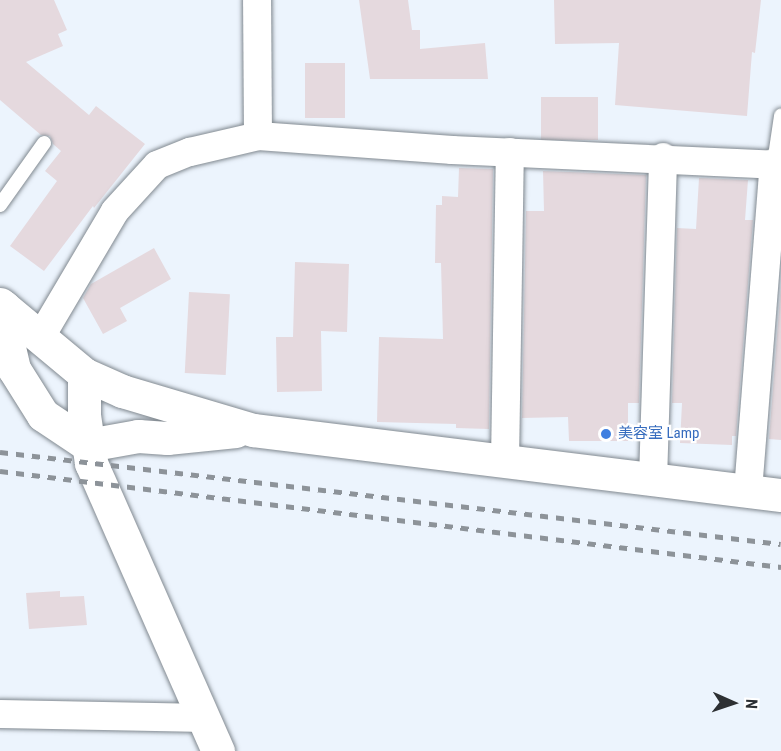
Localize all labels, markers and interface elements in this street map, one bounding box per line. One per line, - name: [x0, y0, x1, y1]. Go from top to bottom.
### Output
- place label: 美容室 Lamp: [618, 425, 699, 443]
- marker: 美容室 Lamp: [599, 427, 613, 441]
- north arrow: [703, 673, 763, 733]
- text: N: [742, 699, 761, 709]

